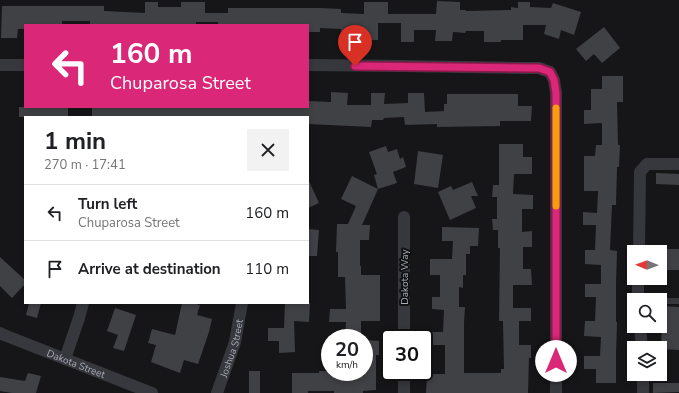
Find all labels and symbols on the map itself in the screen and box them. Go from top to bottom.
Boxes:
pin [338,25,372,66]
north arrow [627,245,667,285]
street label: Dakota Way [398,248,412,305]
street label: Joshua Street [217,318,247,381]
speed limit sign: 30 [381,329,433,381]
position arrow [535,340,577,382]
street label: Dakota Street [44,346,108,382]

